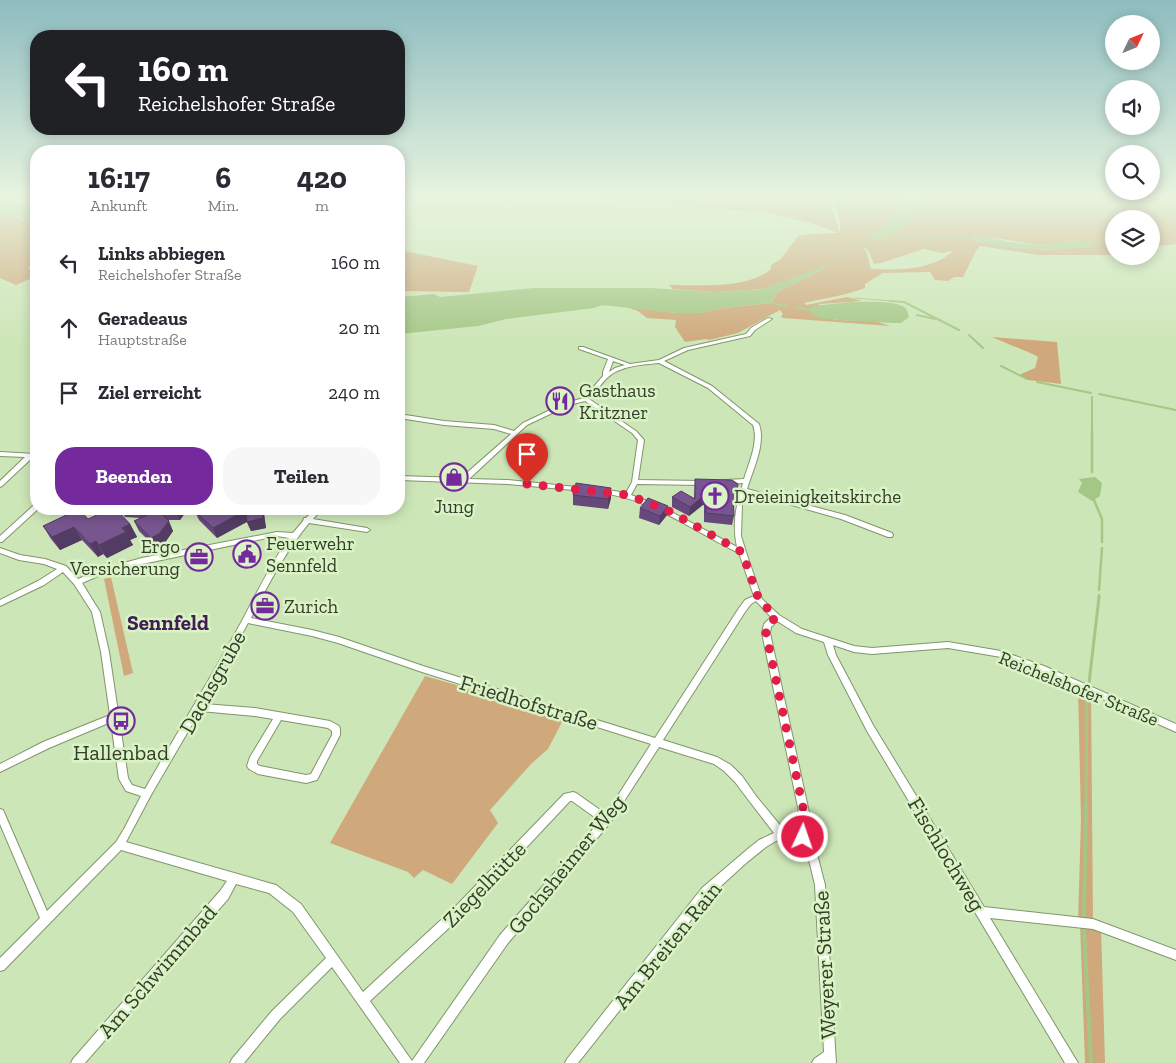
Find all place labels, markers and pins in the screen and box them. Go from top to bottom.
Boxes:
place label: Gasthaus Kritzner [579,379,655,424]
restaurant icon: Gasthaus Kritzner [545,386,575,416]
pin [506,433,548,484]
shop icon: Jung [439,462,469,492]
church icon: Dreieinigkeitskirche [700,481,730,511]
place label: Dreieinigkeitskirche [734,485,901,508]
place label: Jung [434,495,475,518]
place label: Feuerwehr Sennfeld [266,532,355,577]
place label: Ergo Versicherung [69,535,181,580]
public building icon: Feuerwehr Sennfeld [232,539,262,569]
office icon: Ergo Versicherung [184,542,214,572]
office icon: Zurich [250,591,280,621]
place label: Zurich [284,595,339,618]
bus stop icon: Hallenbad [106,706,136,736]
place label: Hallenbad [73,739,169,766]

